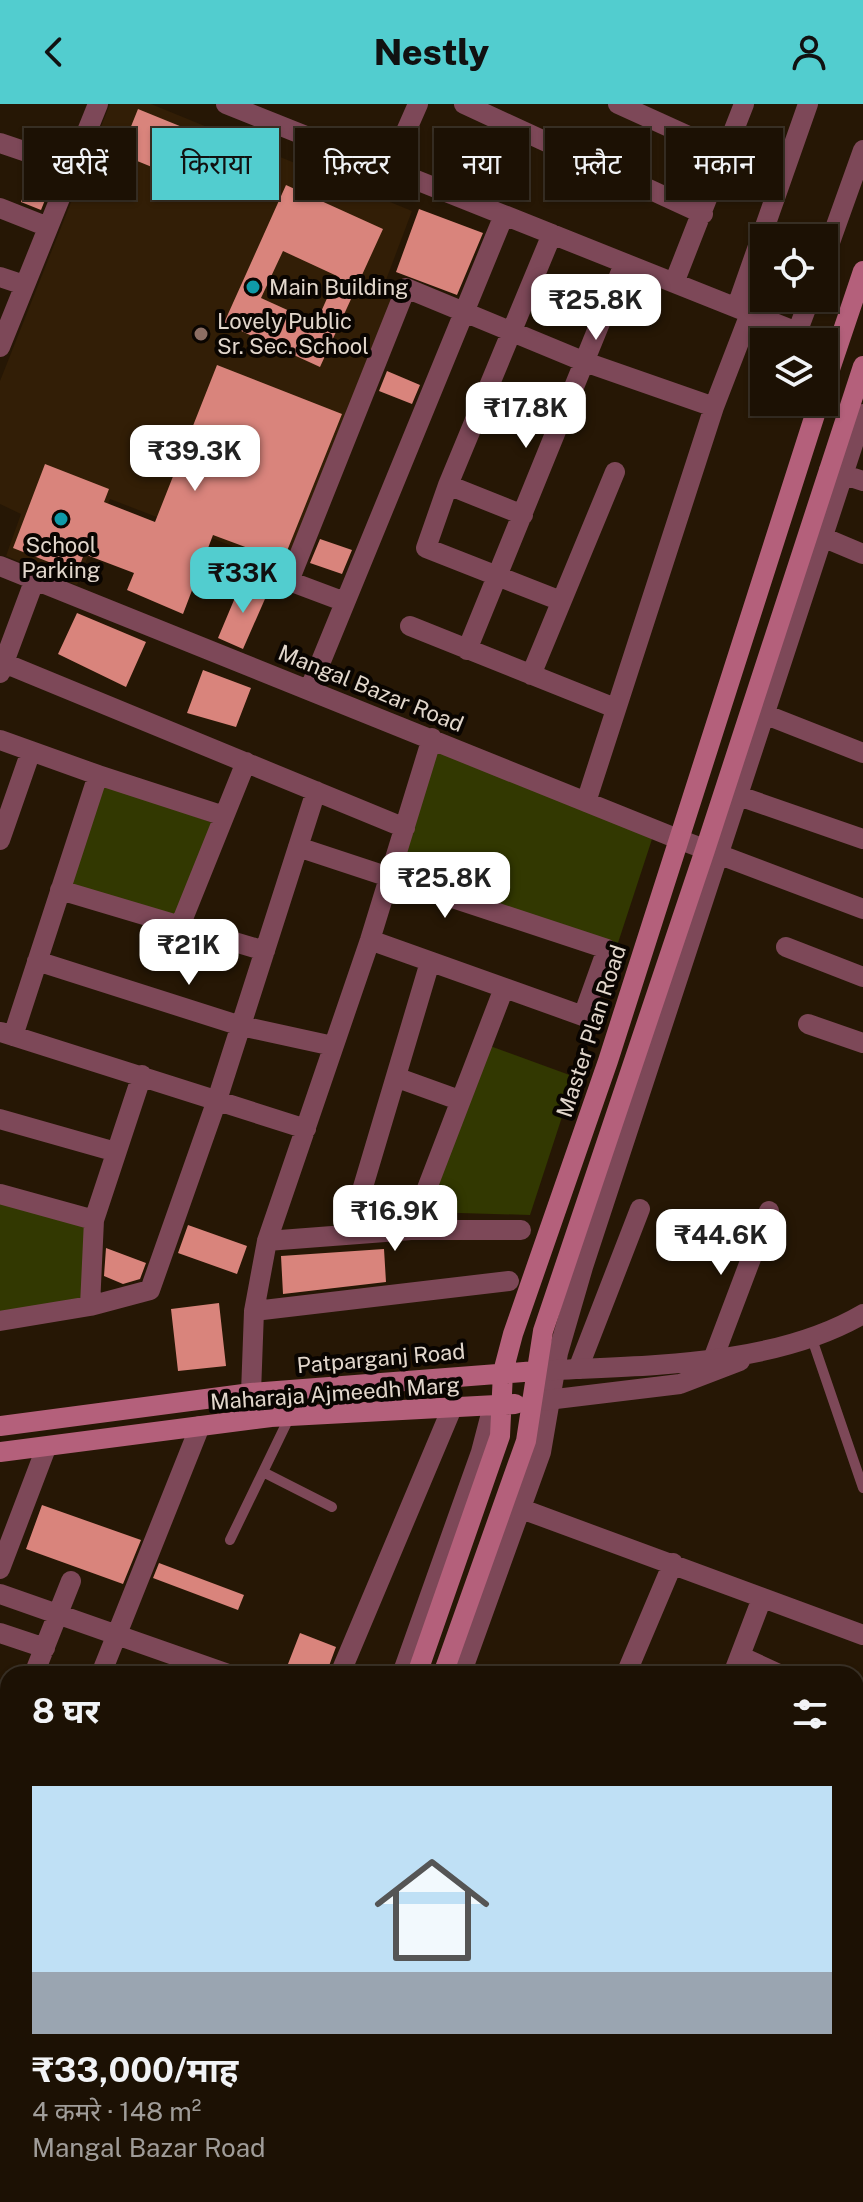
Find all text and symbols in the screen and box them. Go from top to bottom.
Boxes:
icon: back [32,30,76,74]
icon: person [787,30,831,74]
text: Nestly [374,31,489,73]
chip: खरीदें [24,128,136,200]
chip: किराया [152,128,279,200]
chip: फ़िल्टर [295,128,418,200]
chip: नया [434,128,529,200]
chip: फ़्लैट [545,128,650,200]
chip: मकान [666,128,783,200]
map controls [750,224,838,416]
button: locate [750,224,838,312]
place label: Main Building [269,274,409,300]
pin: ₹25.8K [531,274,661,342]
marker: Main Building [244,278,262,296]
text: ₹25.8K [549,284,643,315]
place label: Lovely Public Sr. Sec. School [217,308,369,359]
marker: Lovely Public Sr. Sec. School [192,325,210,343]
button: layers [750,328,838,416]
pin: ₹17.8K [461,382,591,450]
text: ₹17.8K [484,392,568,423]
pin: ₹39.3K [130,425,260,493]
text: ₹39.3K [148,435,242,466]
marker: School Parking [52,510,70,528]
place label: School Parking [22,532,100,583]
pin: ₹33K [196,547,290,615]
text: ₹33K [208,557,278,588]
street label: Mangal Bazar Road [275,639,467,737]
pin: ₹25.8K [380,852,510,920]
text: ₹25.8K [398,862,492,893]
pin: ₹21K [142,919,236,987]
text: ₹21K [158,929,221,960]
street label: Master Plan Road [551,941,631,1121]
pin: ₹16.9K [330,1185,460,1253]
text: ₹16.9K [351,1195,439,1226]
pin: ₹44.6K [656,1209,786,1277]
text: ₹44.6K [674,1219,768,1250]
street label: Patparganj Road [296,1338,466,1378]
street label: Maharaja Ajmeedh Marg [209,1371,461,1415]
text: 8 घर [32,1691,100,1731]
icon: filters [788,1692,832,1736]
icon: home [360,1838,504,1982]
text: ₹33,000/माह [32,2050,238,2090]
text: 4 कमरे · 148 m² [32,2096,201,2127]
text: Mangal Bazar Road [32,2132,266,2163]

